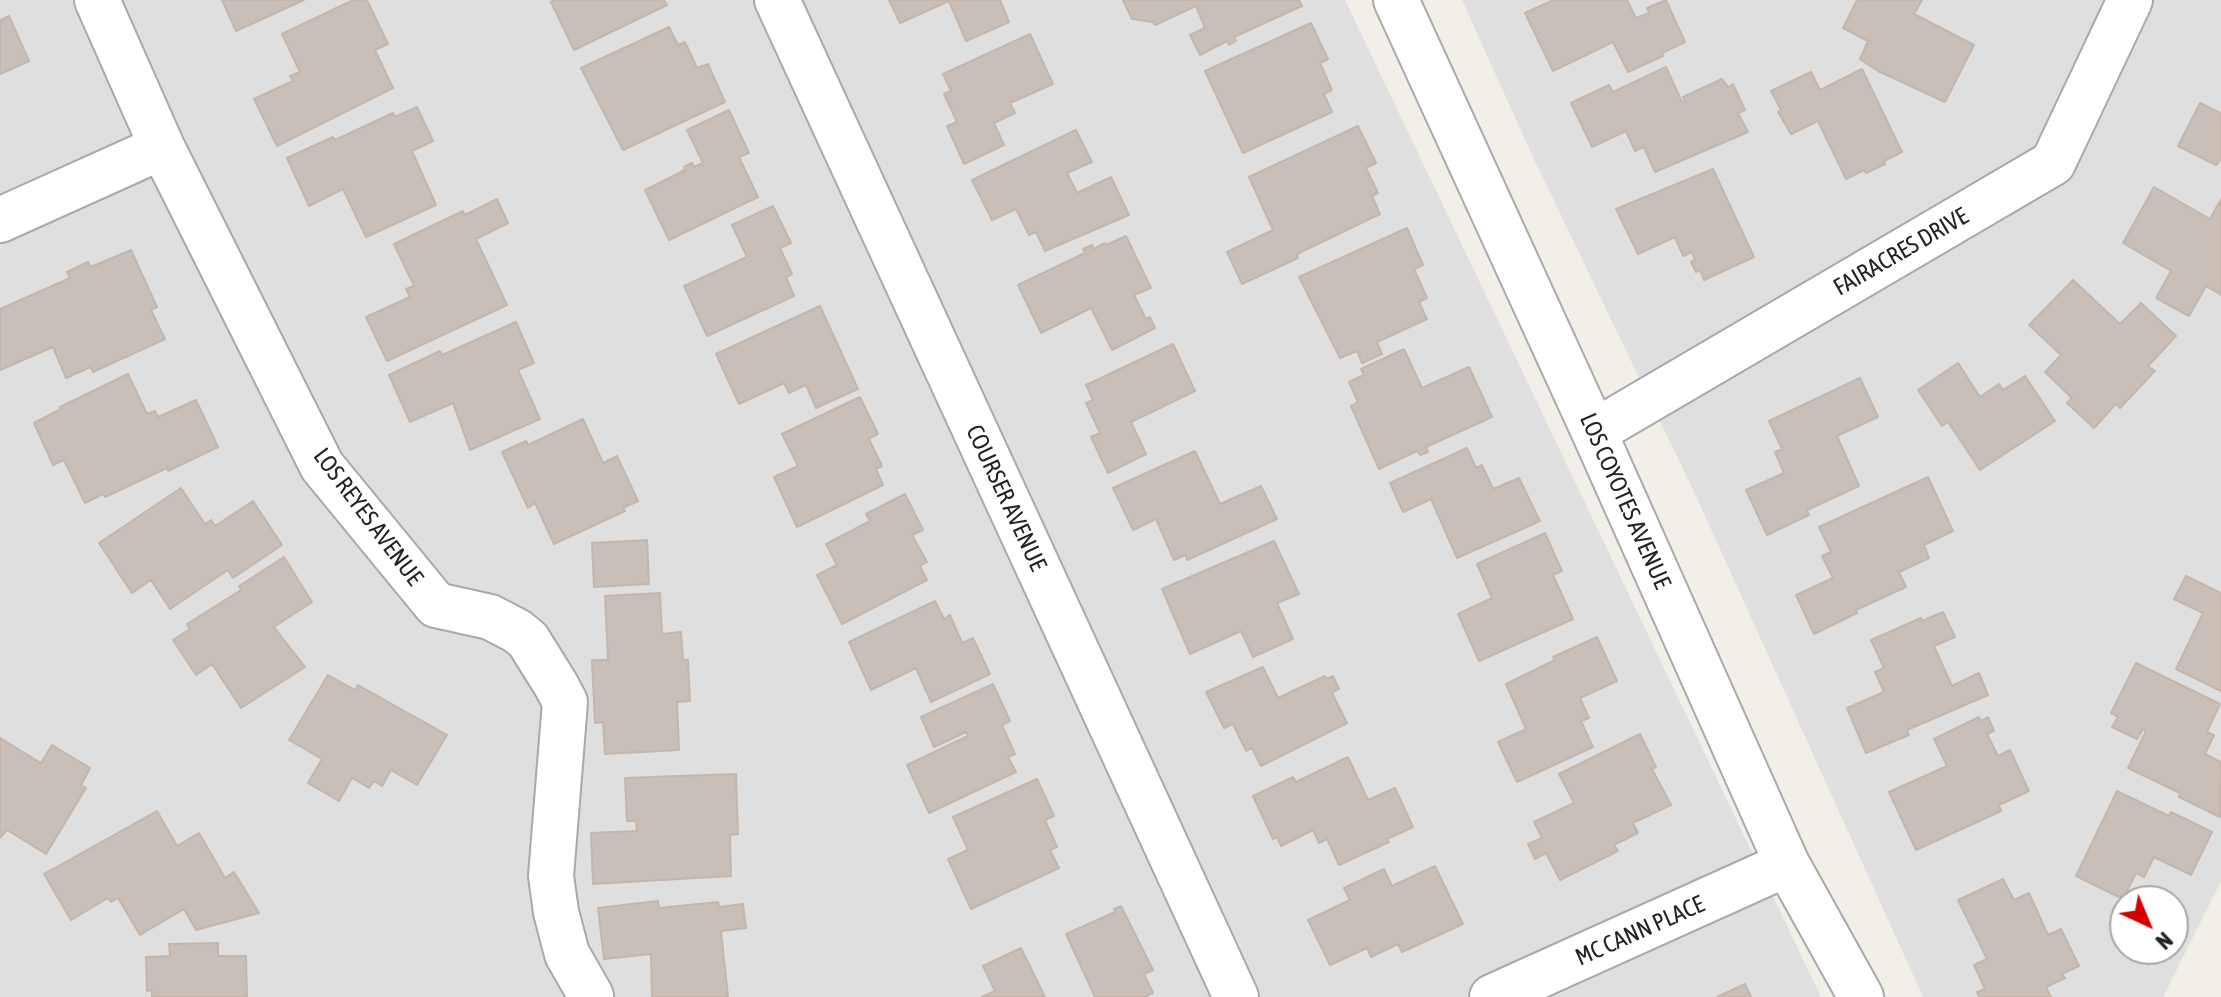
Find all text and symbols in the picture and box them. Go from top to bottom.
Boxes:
street label: FAIRACRES DRIVE [1829,202,1973,302]
street label: LOS COYOTES AVENUE [1573,409,1677,593]
street label: COURSER AVENUE [960,420,1052,576]
street label: LOS REYES AVENUE [307,443,429,591]
north arrow [2109,885,2189,965]
street label: MC CANN PLACE [1571,890,1709,972]
text: N [2151,927,2178,955]

